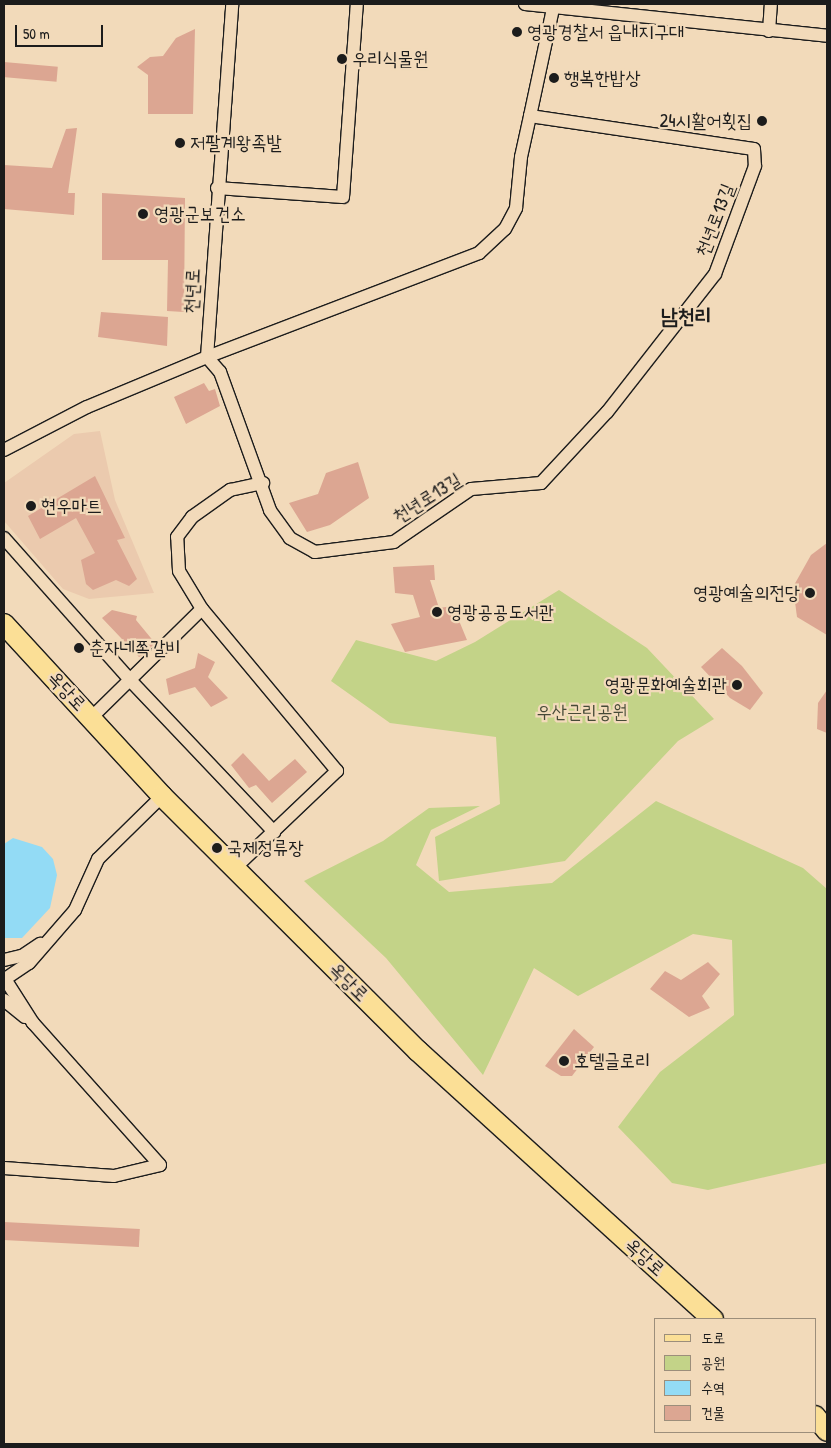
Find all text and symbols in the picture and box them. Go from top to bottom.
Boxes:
scale bar [18,15,105,47]
place label: 영광경찰서 읍내지구대 [527,21,684,43]
text: 50 m [23,23,50,44]
marker: 영광경찰서 읍내지구대 [511,26,523,38]
place label: 우리식물원 [352,48,428,70]
marker: 우리식물원 [336,53,348,65]
place label: 행복한밥상 [564,67,640,89]
marker: 행복한밥상 [548,72,560,84]
place label: 24시활어횟집 [660,110,752,132]
marker: 24시활어횟집 [756,115,768,127]
place label: 저팔계왕족발 [190,132,282,154]
marker: 저팔계왕족발 [174,137,186,149]
street label: 천년로13길 [691,180,739,260]
place label: 영광군보건소 [154,203,246,225]
marker: 영광군보건소 [136,207,150,221]
street label: 천년로 [179,268,205,314]
district label: 남천리 [661,303,711,329]
street label: 천년로13길 [388,468,466,528]
place label: 현우마트 [41,495,102,517]
marker: 현우마트 [25,500,37,512]
place label: 영광예술의전당 [693,582,800,604]
marker: 영광예술의전당 [804,587,816,599]
place label: 영광공공도서관 [447,601,554,623]
marker: 영광공공도서관 [431,606,443,618]
place label: 춘자네쪽갈비 [89,637,181,659]
marker: 춘자네쪽갈비 [73,642,85,654]
street label: 옥당로 [43,666,91,716]
place label: 영광문화예술회관 [605,674,727,696]
marker: 영광문화예술회관 [731,679,743,691]
park label: 우산근린공원 [536,701,628,723]
place label: 국제정류장 [227,837,303,859]
marker: 국제정류장 [211,842,223,854]
street label: 옥당로 [325,958,373,1006]
place label: 호텔글로리 [574,1050,650,1072]
marker: 호텔글로리 [558,1055,570,1067]
street label: 옥당로 [620,1233,670,1281]
legend [654,1318,816,1433]
text: 도로 [701,1327,725,1348]
text: 공원 [701,1352,725,1373]
text: 수역 [701,1377,725,1398]
text: 건물 [701,1402,725,1423]

